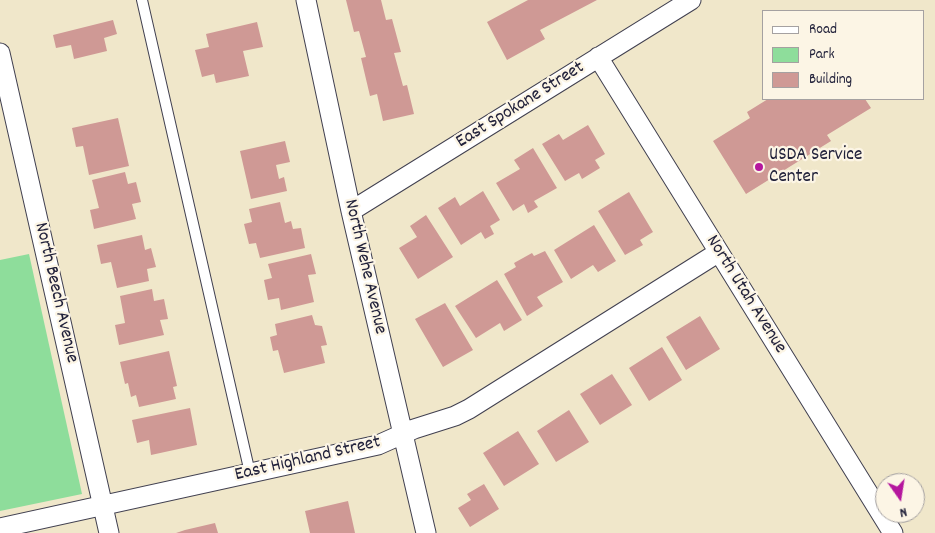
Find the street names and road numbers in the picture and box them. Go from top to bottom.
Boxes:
street label: East Spokane Street [453,57,589,155]
street label: North Wehe Avenue [337,197,391,337]
street label: North Beech Avenue [28,221,82,365]
street label: North Utah Avenue [700,232,790,358]
street label: East Highland Street [233,432,383,488]

